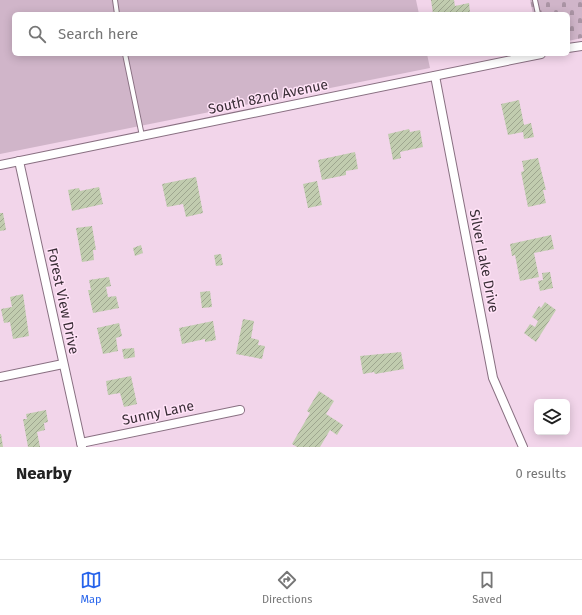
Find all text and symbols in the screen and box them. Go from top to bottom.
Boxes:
search box [12,12,570,56]
icon: search [26,23,48,45]
text: Search here [58,25,138,43]
street label: South 82nd Avenue [206,76,330,118]
street label: Silver Lake Drive [466,208,502,314]
street label: Forest View Drive [43,246,83,356]
street label: Sunny Lane [121,397,195,429]
map controls [534,399,570,435]
button: layers [534,399,570,435]
text: Nearby [16,463,71,484]
text: 0 results [515,466,566,481]
tab: Map [80,569,102,606]
tab: Directions [262,569,312,606]
tab: Saved [472,569,502,606]

